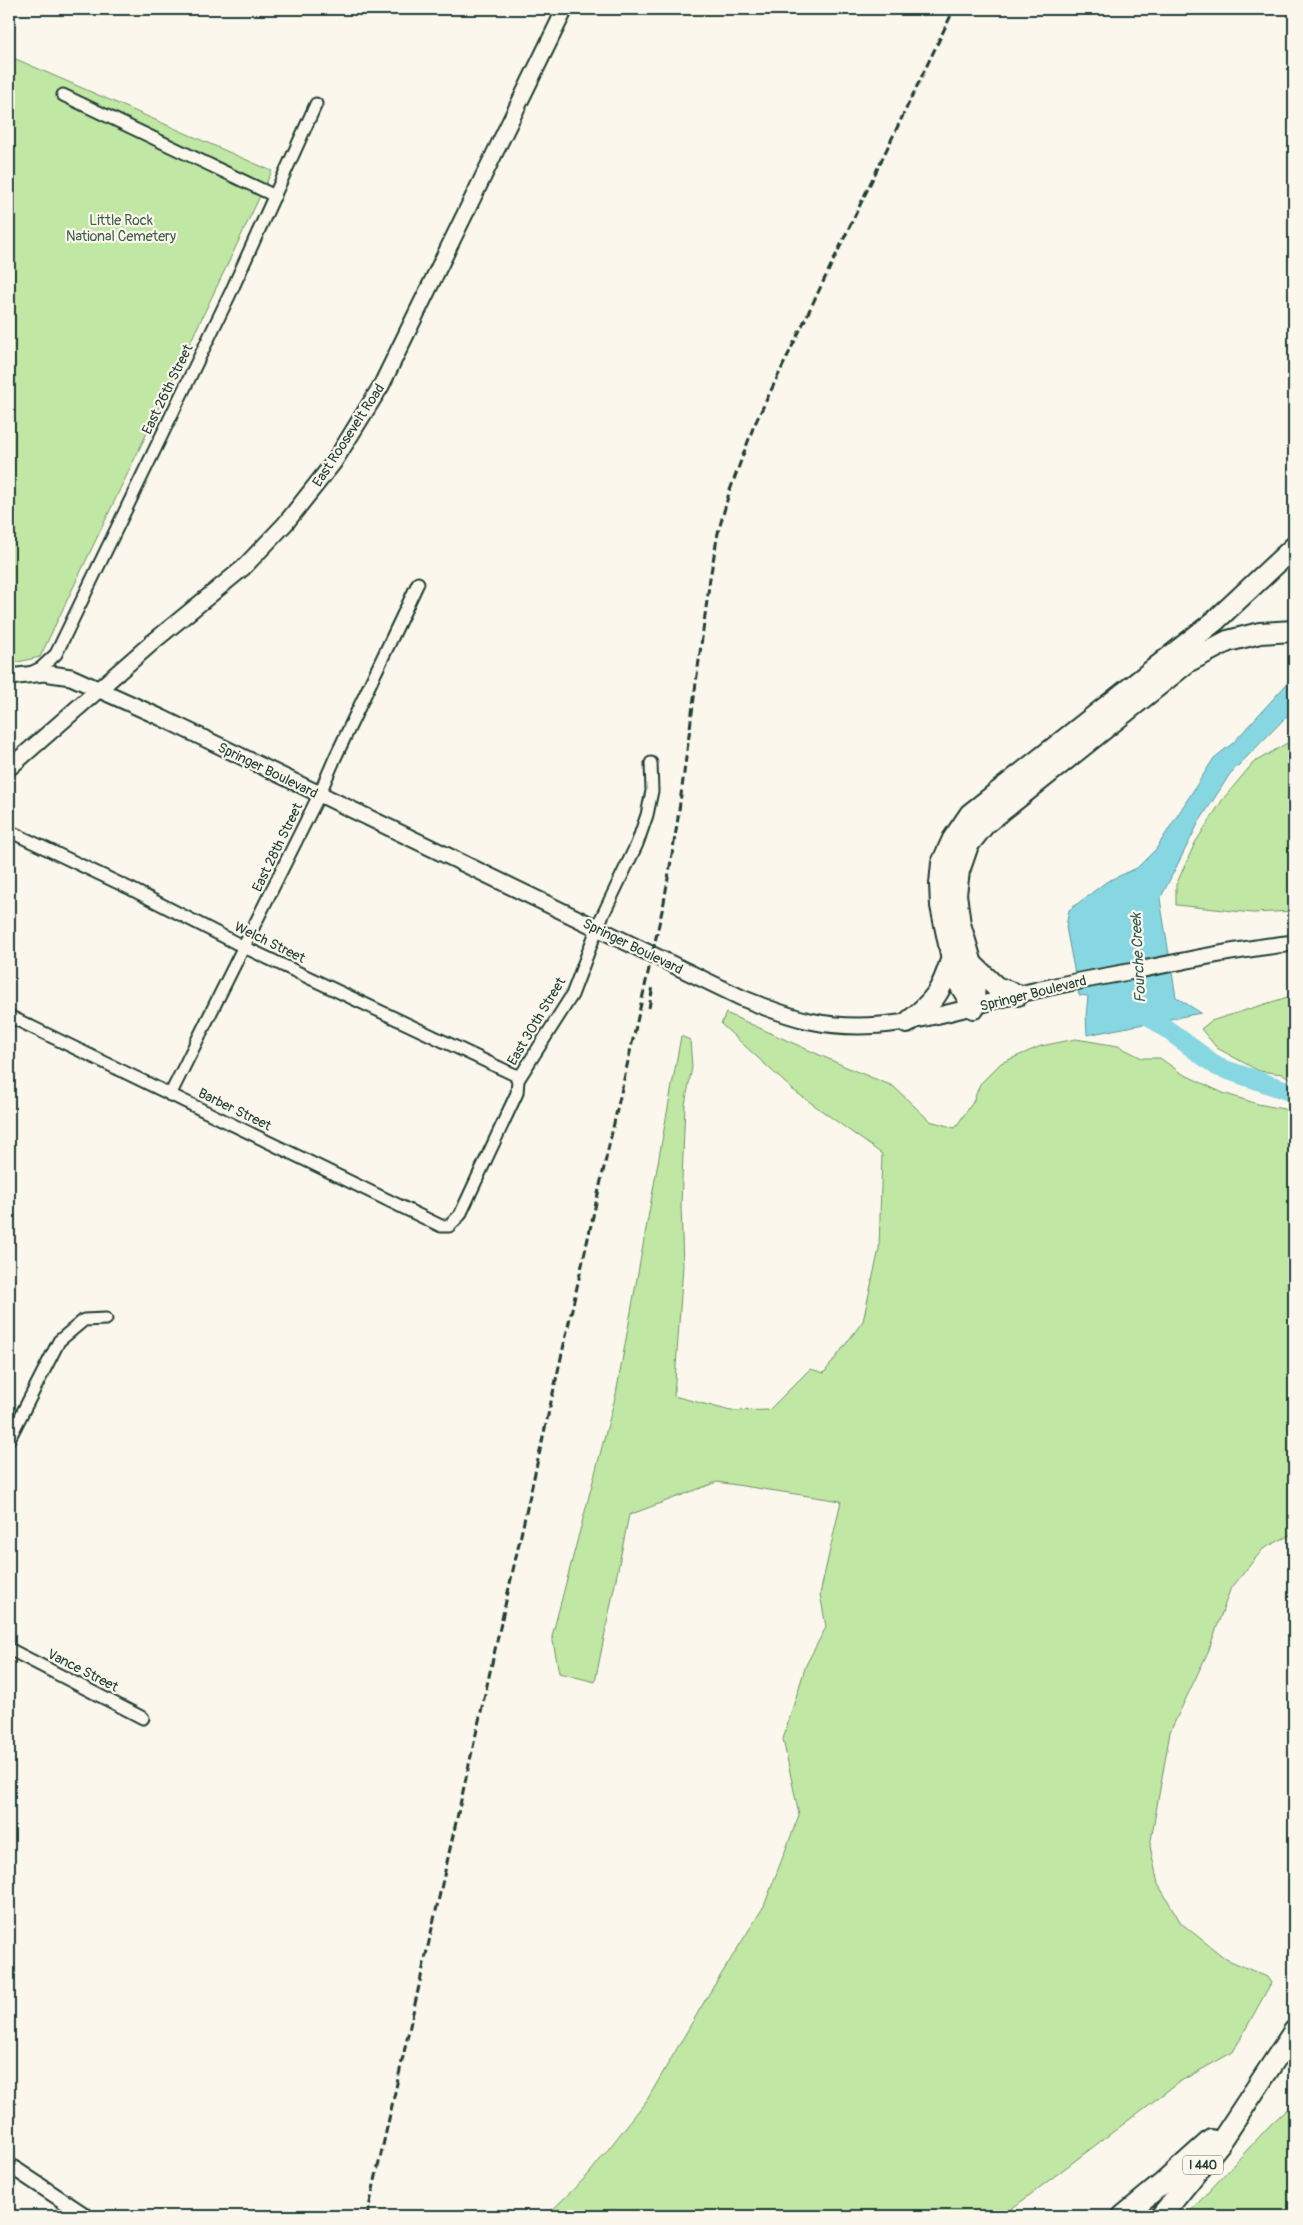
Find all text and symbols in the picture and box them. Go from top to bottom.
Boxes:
park label: Little Rock National Cemetery [66,212,176,245]
street label: East 26th Street [138,341,197,437]
street label: East Roosevelt Road [309,381,388,490]
street label: Springer Boulevard [215,739,321,802]
street label: East 28th Street [249,800,306,894]
water label: Fourche Creek [1127,911,1150,1003]
street label: Springer Boulevard [580,915,686,978]
street label: Welch Street [232,918,308,967]
street label: Springer Boulevard [978,972,1088,1015]
street label: East 30th Street [504,974,569,1068]
street label: Barber Street [195,1084,274,1135]
street label: Vance Street [44,1645,121,1696]
road number: I 440 [1183,2156,1223,2174]

